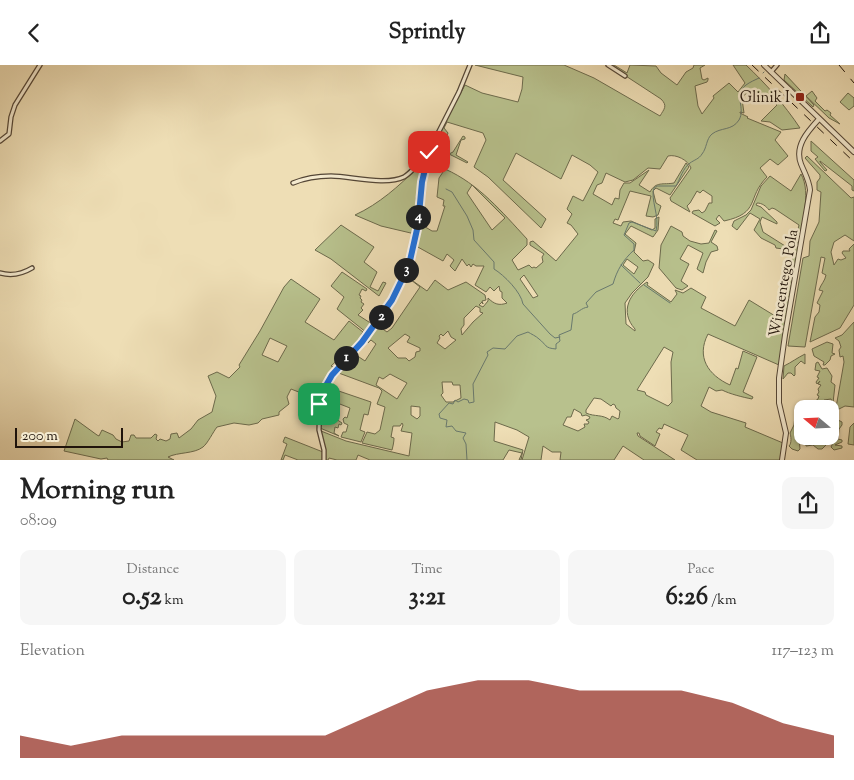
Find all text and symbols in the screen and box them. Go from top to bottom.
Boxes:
text: Sprintly [388,17,466,49]
icon: back [20,19,48,47]
icon: share [806,19,834,47]
place label: Glinik I [740,88,790,109]
marker: Glinik I [794,91,806,103]
pin [408,131,450,173]
icon: check [415,138,443,166]
pin: 4 [406,205,430,229]
text: 4 [415,207,422,227]
street label: Wincentego Pola [765,228,804,339]
pin: 3 [394,257,418,283]
text: 3 [404,260,409,280]
pin: 2 [368,305,394,329]
text: 2 [378,307,385,327]
pin: 1 [334,345,358,371]
text: 1 [344,348,349,368]
pin [298,383,340,425]
icon: arrive [305,390,333,418]
north arrow [794,400,839,445]
map controls [794,400,839,445]
scale bar [15,425,122,448]
text: 200 m [22,427,58,447]
text: Morning run [20,471,175,511]
button: share [782,477,834,529]
text: 08:09 [20,510,57,533]
text: Distance [127,560,179,580]
text: Time [411,560,443,580]
text: Pace [688,560,714,580]
text: 0.52 [122,580,161,616]
text: 3:21 [409,580,445,616]
text: 6:26 [665,580,708,616]
text: km [161,591,184,611]
text: /km [708,591,737,611]
text: Elevation [20,640,85,663]
text: 117–123 m [772,640,834,663]

